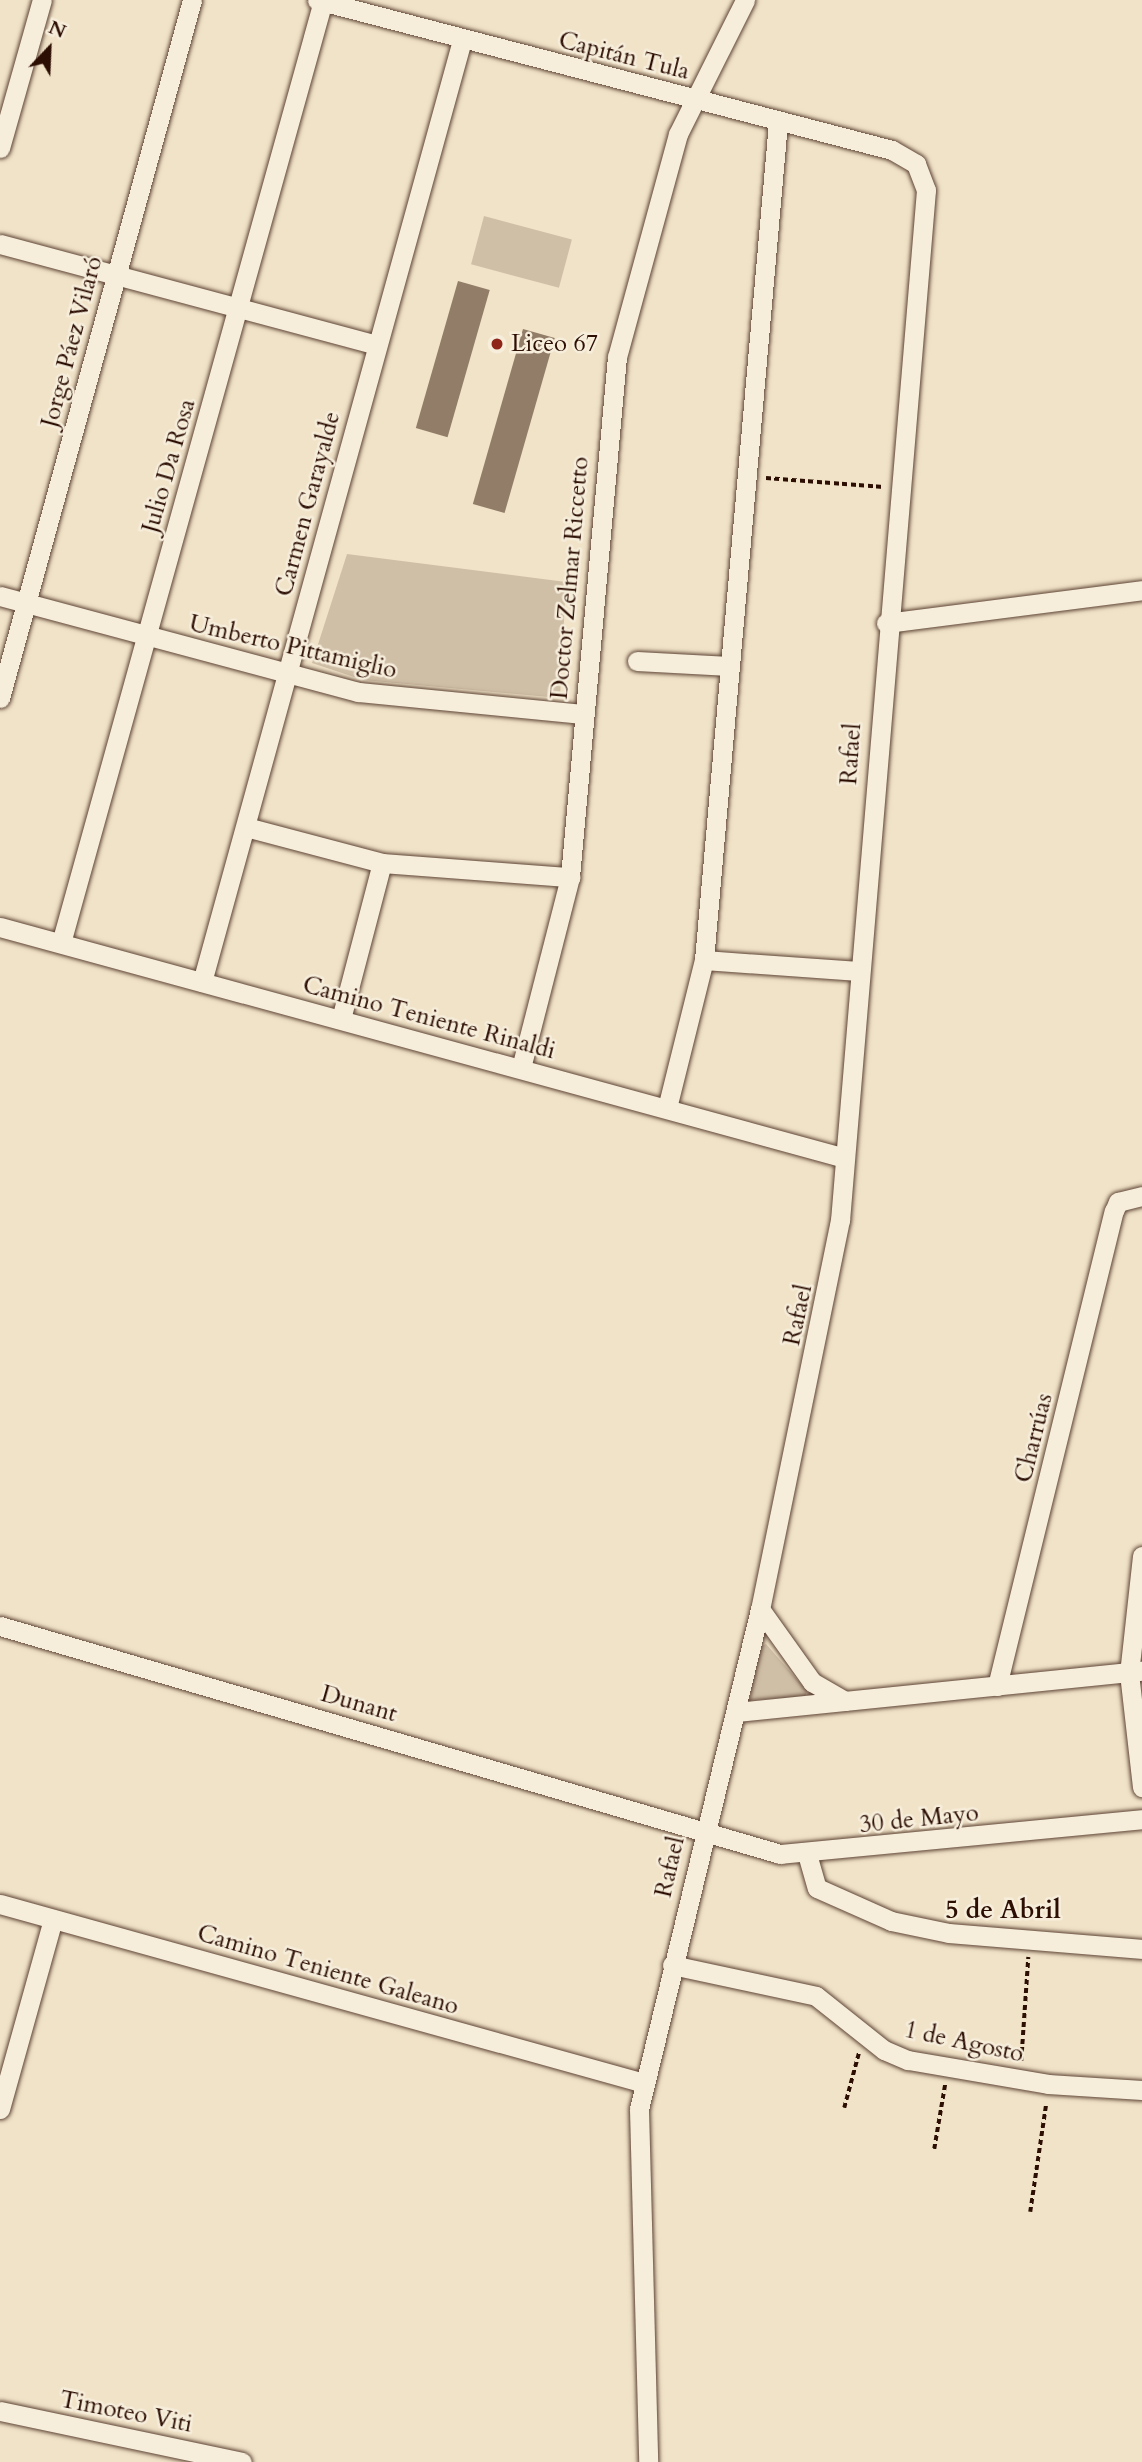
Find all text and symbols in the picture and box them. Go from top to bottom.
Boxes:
north arrow [14,14,84,84]
text: N [45,14,70,45]
street label: Capitán Tula [556,26,692,86]
street label: Jorge Páez Vilaró [35,253,109,431]
place label: Liceo 67 [511,330,598,358]
marker: Liceo 67 [489,336,505,352]
street label: Julio Da Rosa [136,396,202,536]
street label: Carmen Garayalde [269,408,347,600]
street label: Doctor Zelmar Riccetto [545,455,595,701]
street label: Umberto Pittamiglio [186,609,400,685]
street label: Rafael [834,722,868,786]
street label: Camino Teniente Rinaldi [300,970,558,1066]
street label: Rafael [778,1282,818,1348]
street label: Charrúas [1009,1390,1059,1486]
street label: Dunant [318,1679,400,1729]
street label: 30 de Mayo [858,1798,980,1840]
street label: Rafael [649,1834,691,1900]
district label: 5 de Abril [945,1894,1061,1926]
street label: Camino Teniente Galeano [194,1919,462,2021]
street label: 1 de Agosto [902,2015,1026,2069]
street label: Timoteo Viti [57,2385,195,2439]

